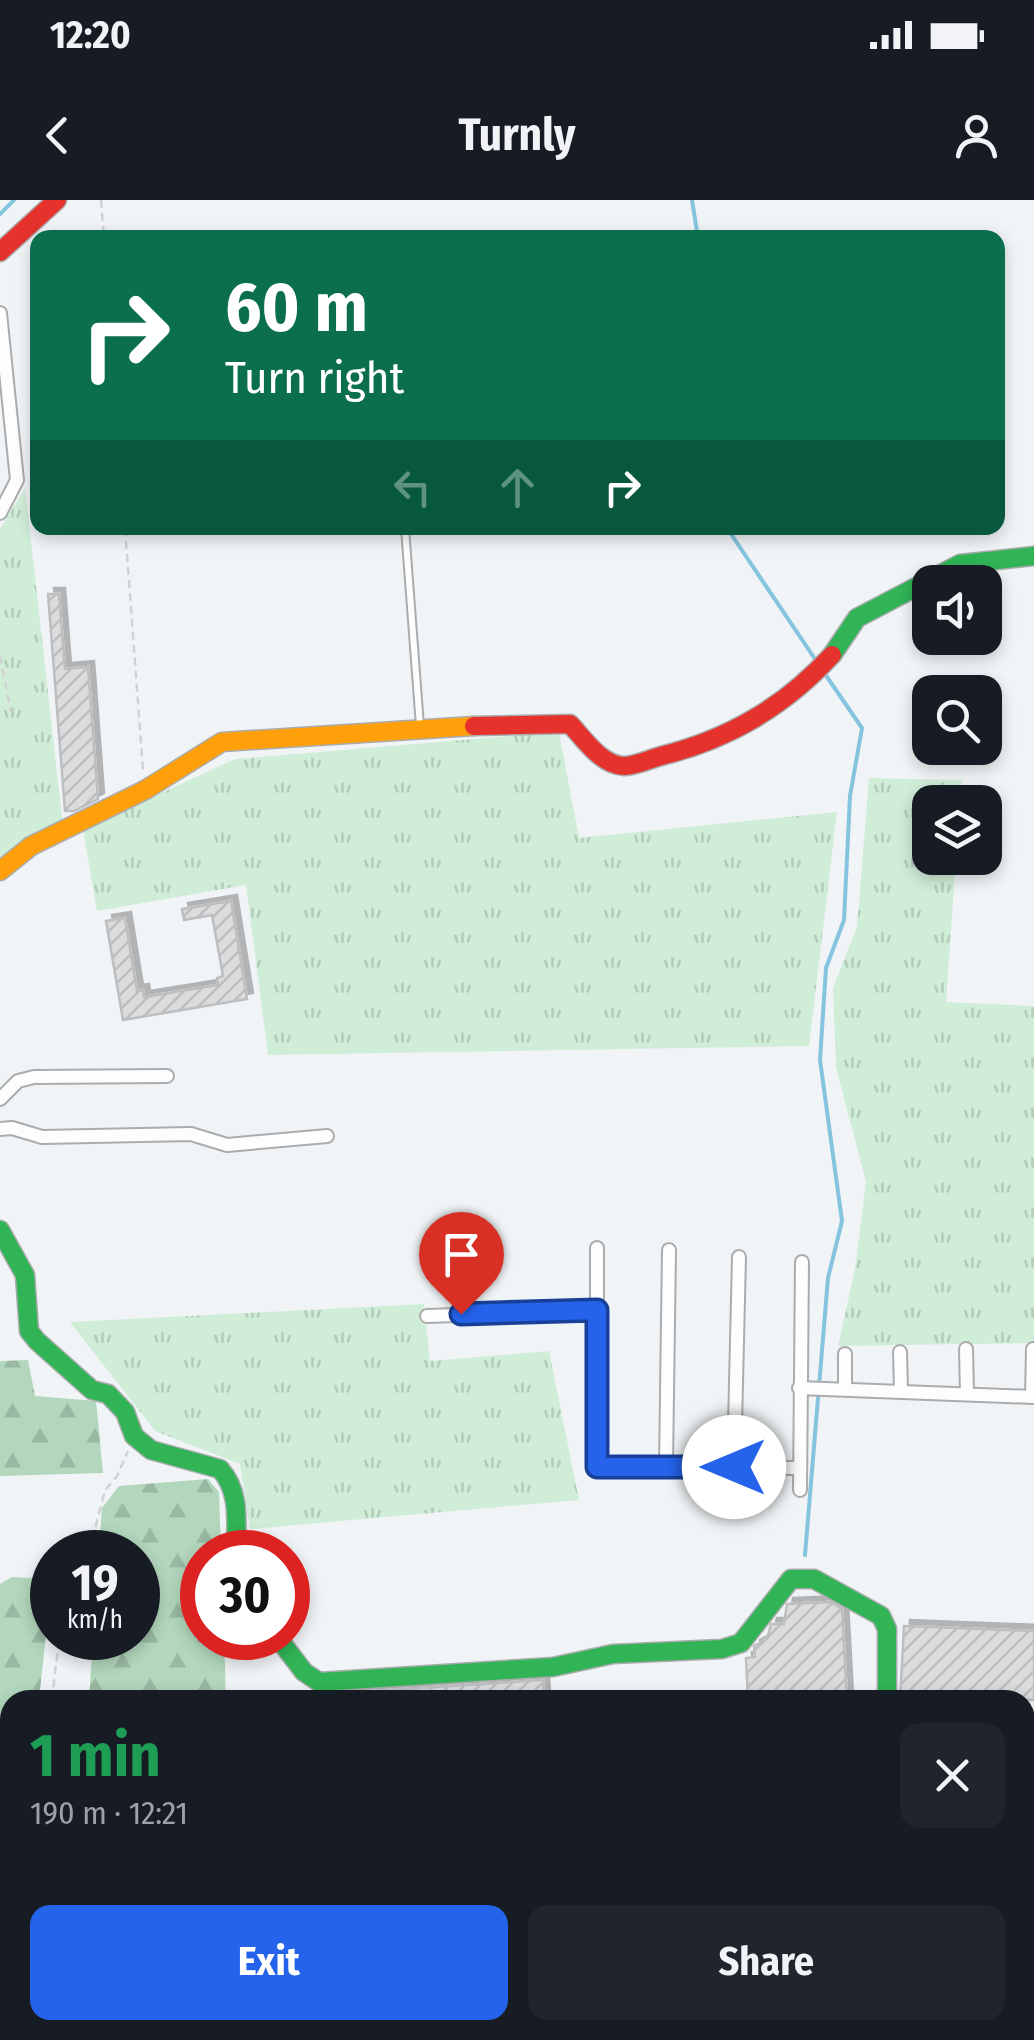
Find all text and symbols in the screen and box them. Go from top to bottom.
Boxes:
text: 12:20 [50,12,131,58]
icon: back [30,108,85,163]
text: Turnly [459,108,575,162]
icon: person [949,108,1004,163]
text: 60 m [225,266,368,350]
icon: right [60,270,190,400]
text: Turn right [225,351,404,405]
icon: left [385,460,440,515]
icon: ahead [490,460,545,515]
icon: right [595,460,650,515]
map controls [912,565,1002,875]
button: sound [912,565,1002,655]
button: search [912,675,1002,765]
button: layers [912,785,1002,875]
pin [419,1212,504,1315]
icon: arrive [434,1227,489,1282]
position arrow [682,1415,786,1519]
speed limit sign: 30 [180,1530,310,1660]
text: 19 [71,1553,118,1613]
text: km/h [67,1605,123,1635]
text: 1 min [30,1720,161,1792]
button: close [900,1723,1005,1828]
text: 190 m · 12:21 [30,1794,188,1832]
button: Exit [30,1905,508,2020]
button: Share [528,1905,1005,2020]

